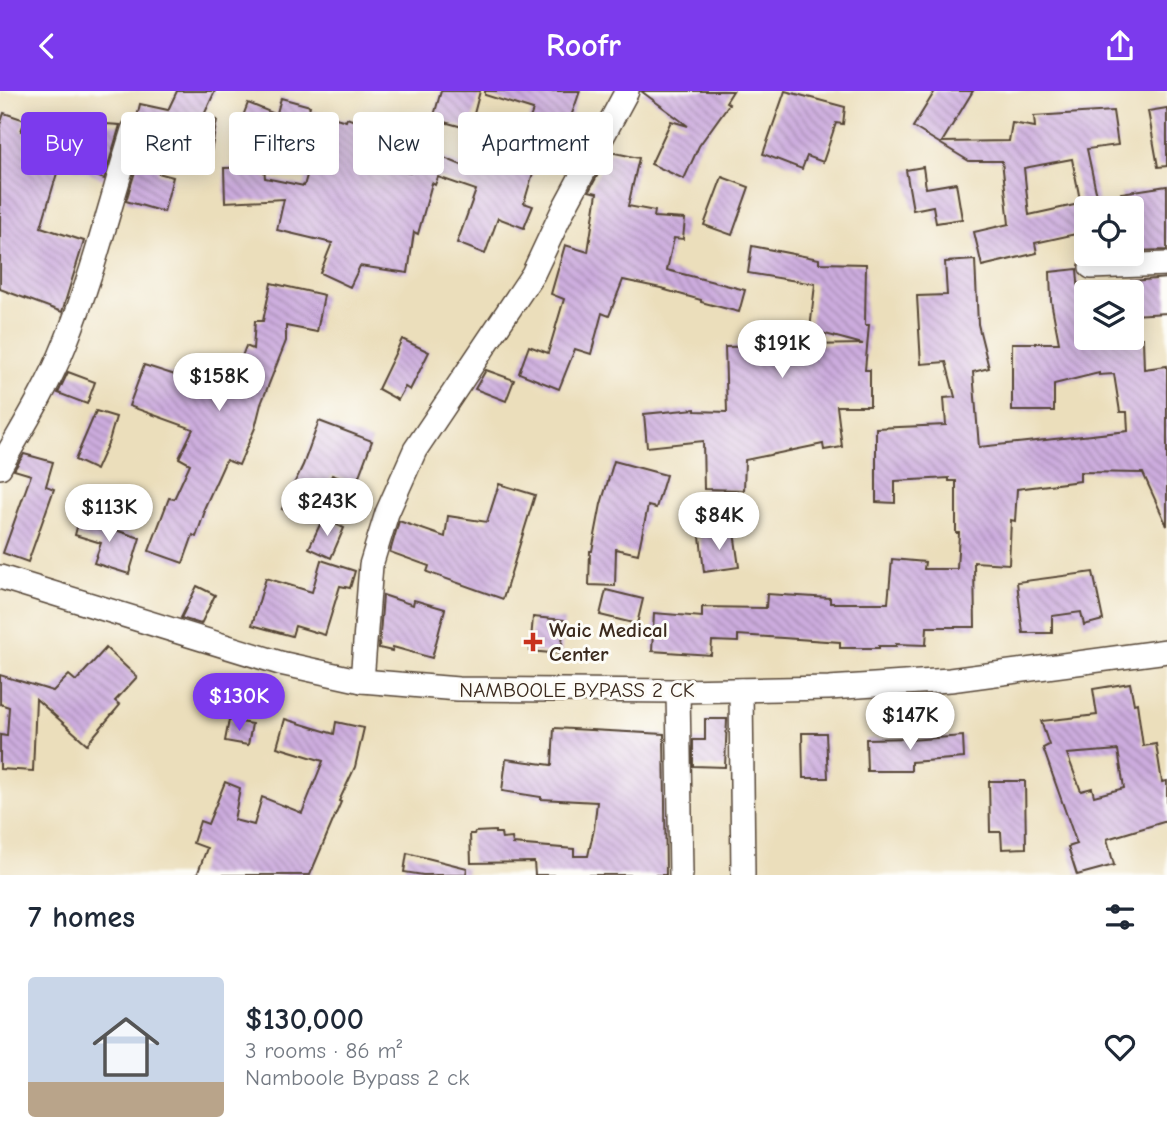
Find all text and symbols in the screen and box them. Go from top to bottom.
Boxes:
icon: back [28,27,66,65]
text: Roofr [546,27,621,64]
icon: share [1101,27,1139,65]
chip: Buy [21,112,107,175]
chip: Rent [121,112,215,175]
chip: Filters [229,112,339,175]
chip: New [353,112,444,175]
chip: Apartment [458,112,613,175]
map controls [1074,196,1144,350]
button: locate [1074,196,1144,266]
button: layers [1074,280,1144,350]
pin: $191K [733,321,831,380]
text: $191K [754,329,810,356]
pin: $158K [170,353,268,413]
text: $158K [189,362,249,389]
pin: $243K [278,479,376,538]
pin: $113K [60,484,158,544]
text: $243K [297,487,357,514]
text: $113K [81,493,137,520]
pin: $84K [678,493,760,552]
text: $84K [694,501,744,528]
place label: Waic Medical Center [549,618,668,666]
marker: Waic Medical Center [523,632,543,652]
pin: $130K [190,673,288,733]
street label: NAMBOOLE BYPASS 2 CK [459,678,695,702]
text: $130K [209,682,269,709]
pin: $147K [861,693,959,752]
text: $147K [882,701,938,728]
icon: filters [1101,898,1139,936]
text: 7 homes [28,900,135,935]
text: $130,000 [245,1002,364,1037]
icon: home [84,1005,168,1089]
icon: heart [1101,1028,1139,1066]
text: 3 rooms · 86 m² [245,1037,402,1064]
text: Namboole Bypass 2 ck [245,1064,469,1091]

